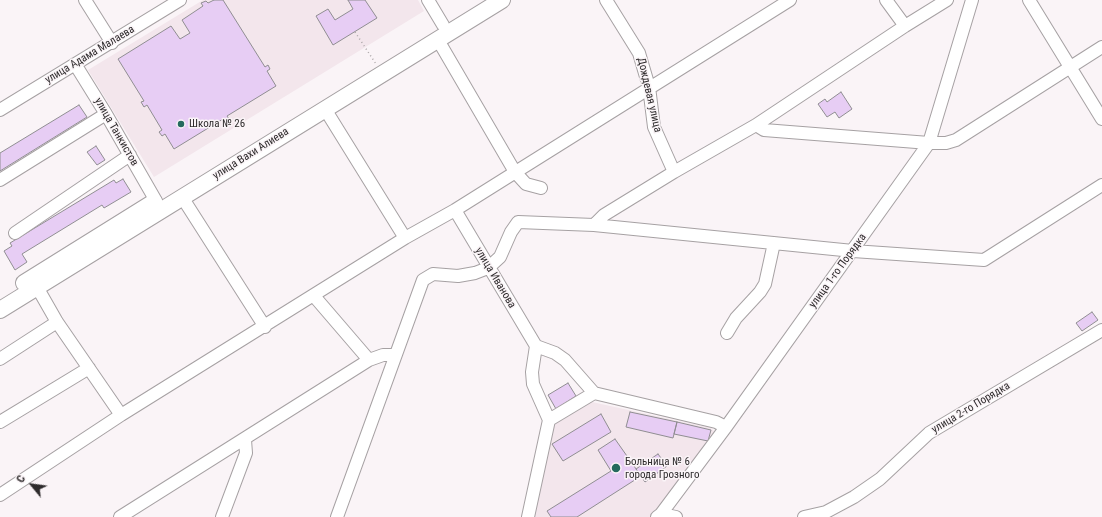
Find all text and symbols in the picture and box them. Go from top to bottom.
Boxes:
street label: улица Адама Малаева [43,23,137,87]
street label: Дождевая улица [634,56,664,134]
street label: улица Танкистов [91,96,141,168]
place label: Школа № 26 [189,117,245,131]
marker: Школа № 26 [176,119,186,129]
street label: улица Вахи Алиева [211,125,291,183]
street label: улица 1-го Порядка [807,231,869,311]
street label: улица Иванова [472,245,518,311]
street label: улица 2-го Порядка [930,379,1012,437]
place label: Больница № 6 города Грозного [625,455,700,481]
marker: Больница № 6 города Грозного [610,462,622,474]
north arrow [12,465,52,505]
text: С [14,473,28,485]

